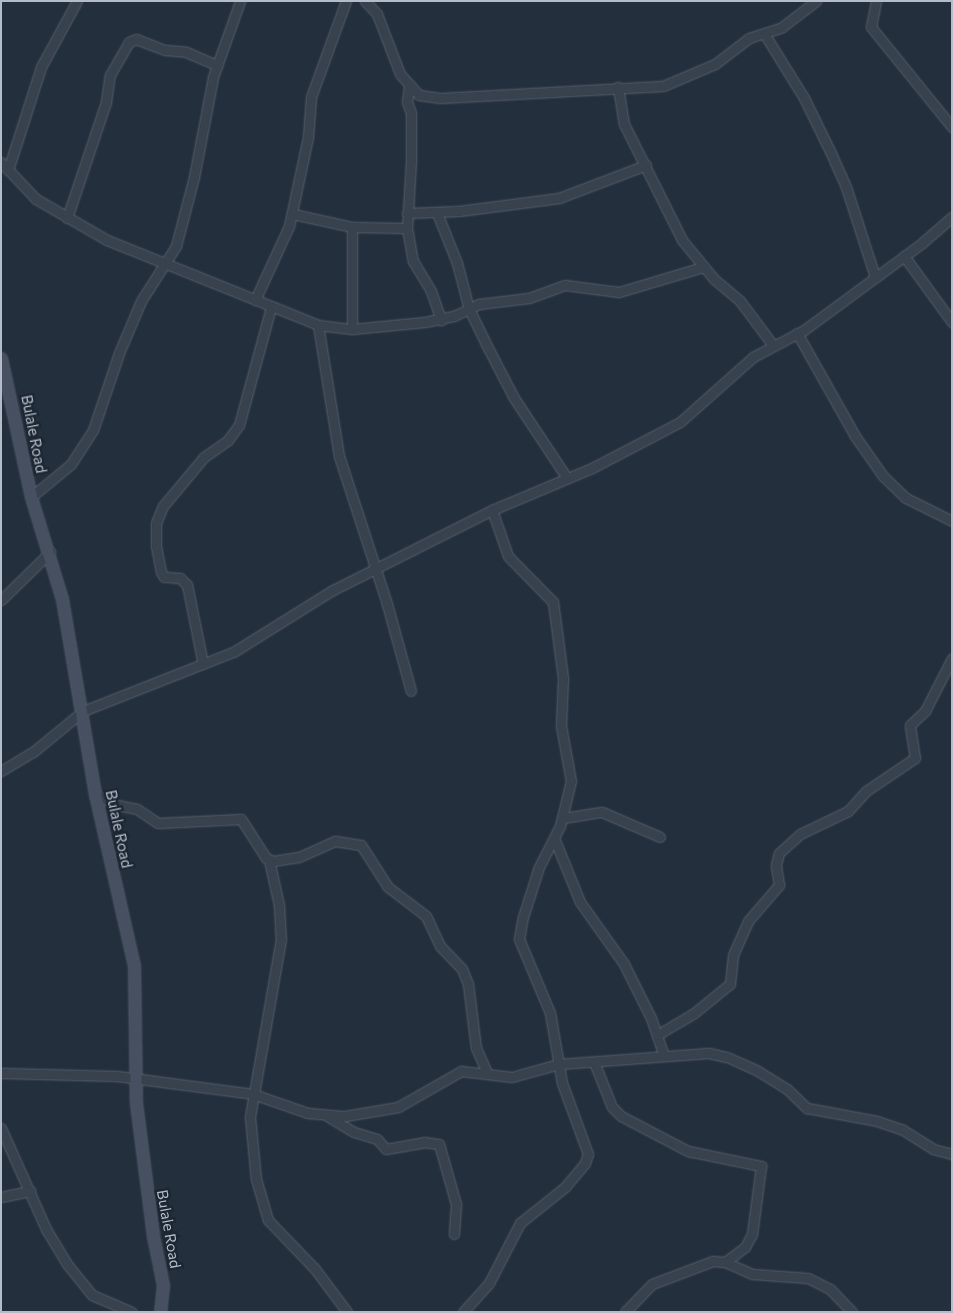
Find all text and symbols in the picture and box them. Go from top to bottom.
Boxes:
street label: Bulale Road [18,393,50,475]
street label: Bulale Road [102,788,136,870]
street label: Bulale Road [153,1188,185,1270]

